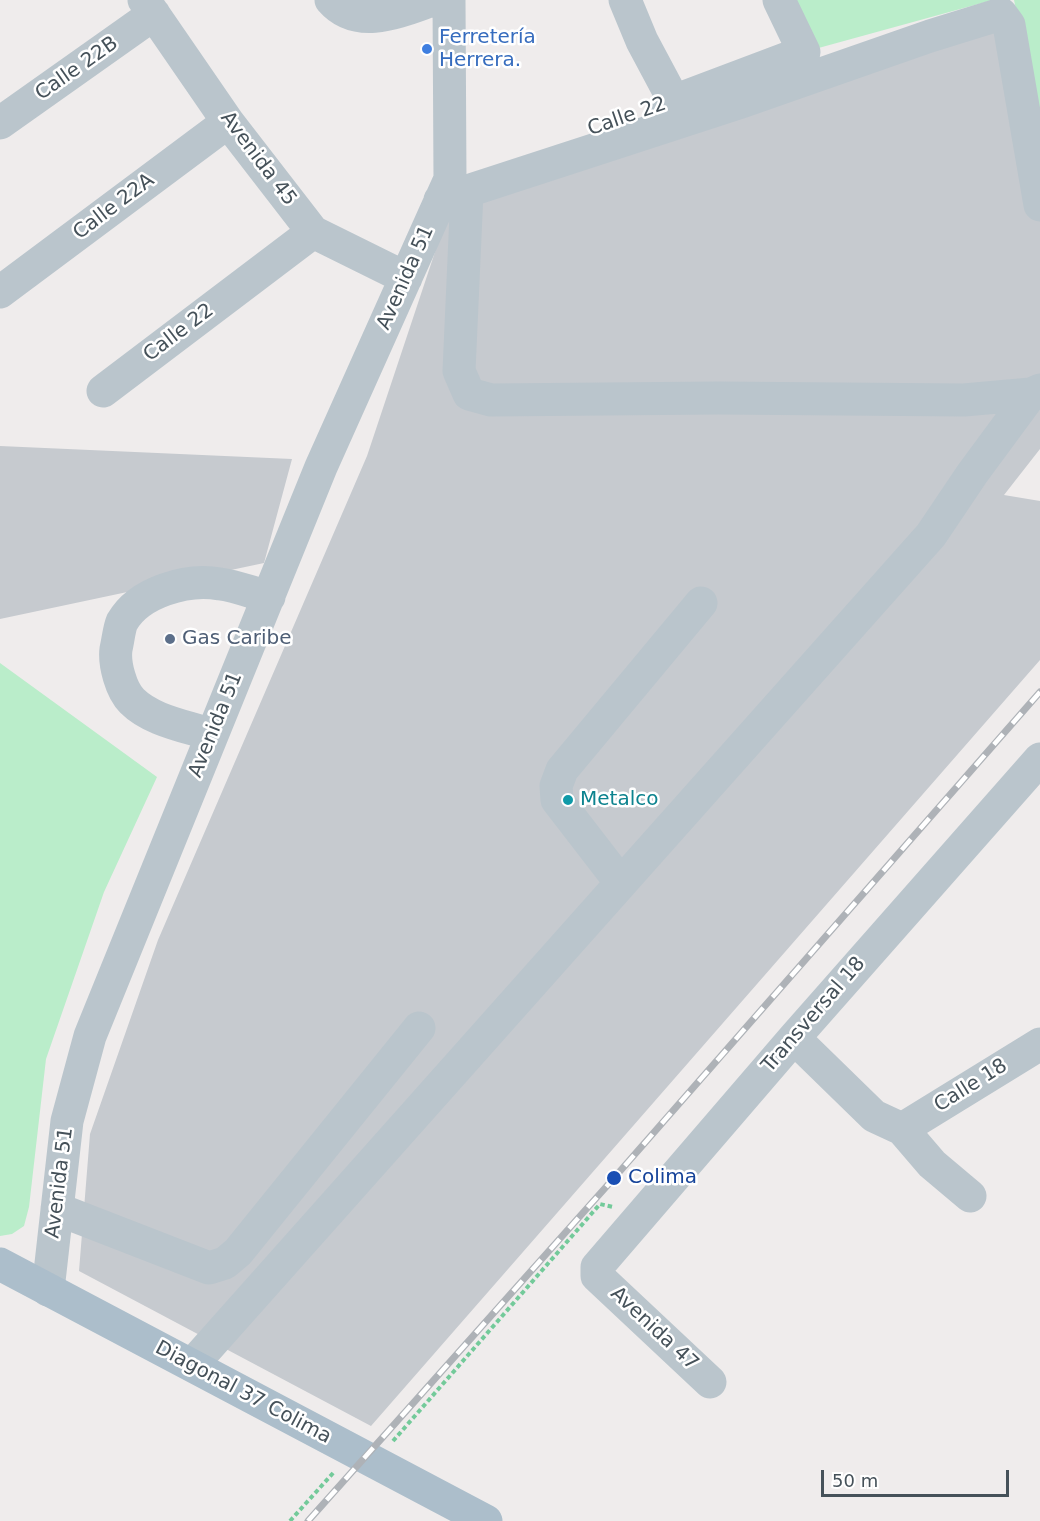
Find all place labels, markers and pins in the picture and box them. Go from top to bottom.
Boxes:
place label: Ferretería Herrera. [439,26,536,73]
marker: Ferretería Herrera. [420,42,434,56]
place label: Gas Caribe [182,627,292,651]
marker: Gas Caribe [163,632,177,646]
place label: Metalco [580,788,658,812]
marker: Metalco [561,793,575,807]
place label: Colima [628,1166,697,1190]
marker: Colima [605,1169,623,1187]

